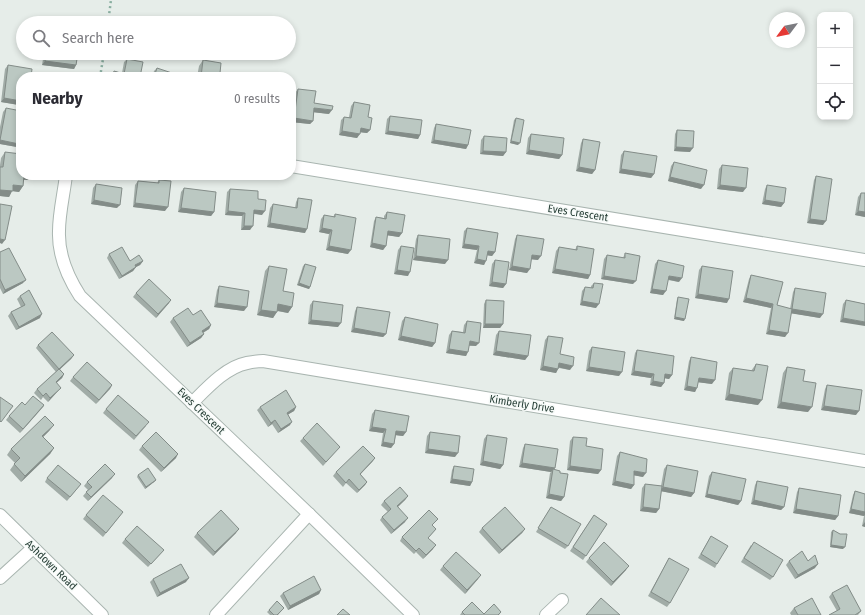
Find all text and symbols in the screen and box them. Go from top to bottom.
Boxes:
north arrow [769,12,805,48]
map controls [817,12,853,120]
button: + [817,12,853,48]
search box [16,16,296,60]
icon: search [30,27,52,49]
text: Search here [62,29,134,47]
button: − [817,48,853,84]
button: locate [817,84,853,120]
text: Nearby [32,88,83,109]
text: 0 results [234,91,280,106]
street label: Eves Crescent [547,202,609,224]
street label: Eves Crescent [175,385,228,437]
street label: Kimberly Drive [489,392,555,416]
street label: Ashdown Road [23,537,79,593]

